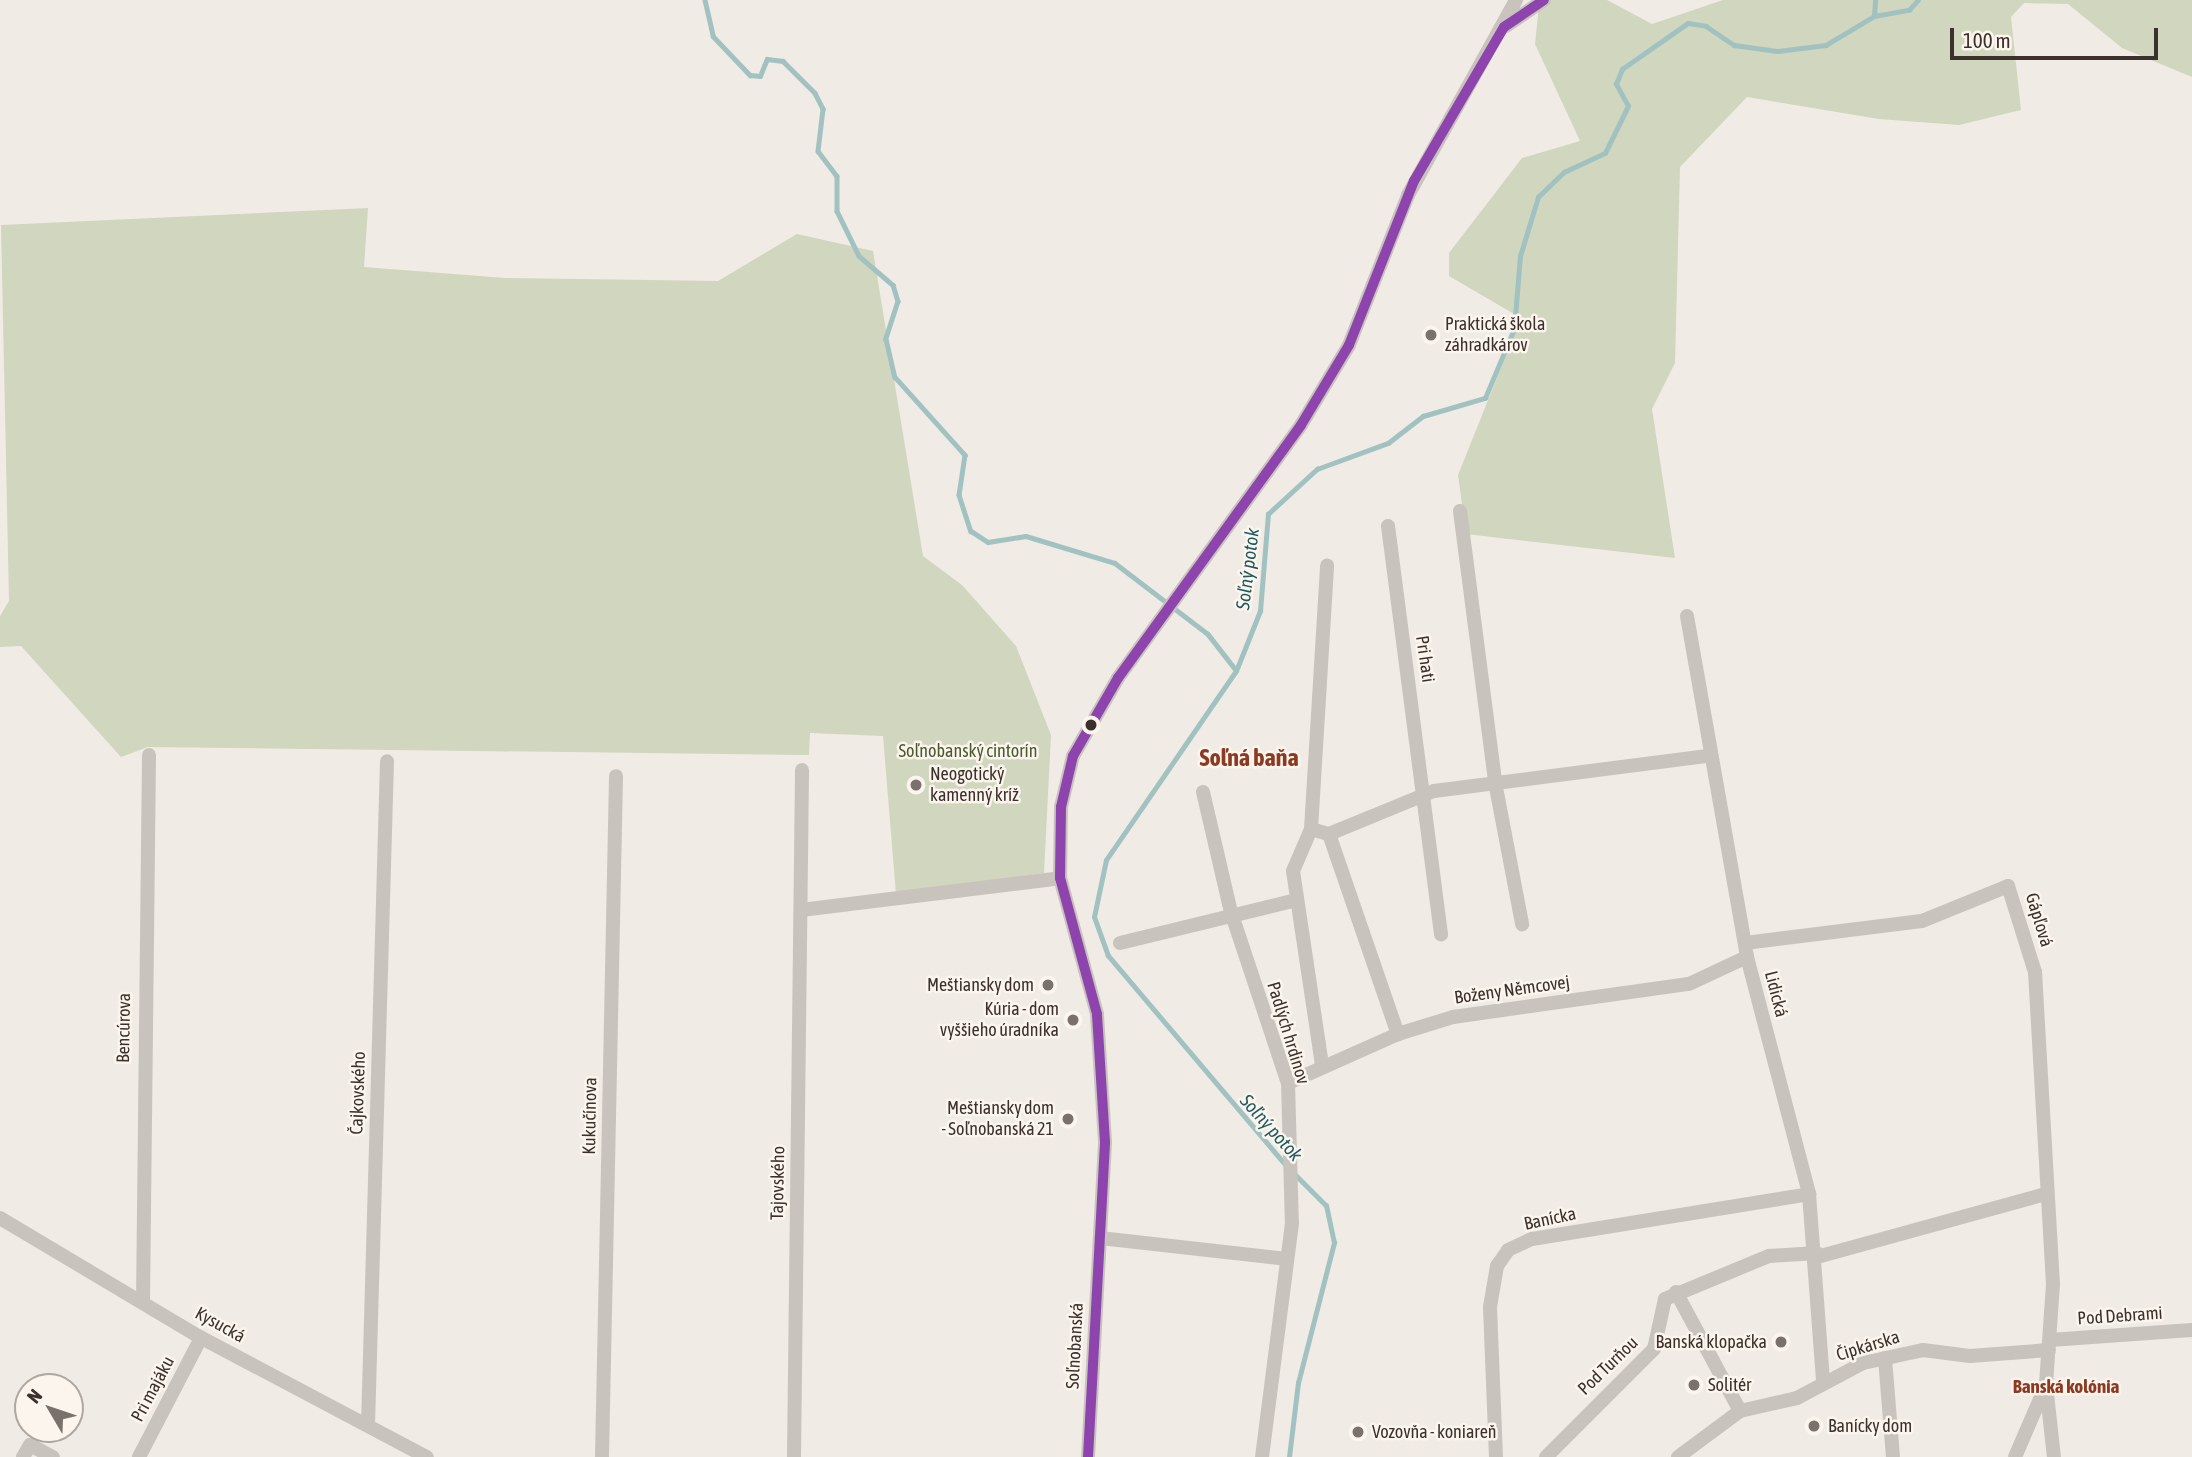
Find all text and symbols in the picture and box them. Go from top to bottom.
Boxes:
scale bar [1954,14,2162,58]
text: 100 m [1963,28,2011,52]
place label: Praktická škola záhradkárov [1445,314,1545,356]
marker: Praktická škola záhradkárov [1423,327,1439,343]
water label: Soľný potok [1232,527,1264,611]
street label: Pri hati [1411,634,1439,684]
unlabelled marker [1084,718,1098,732]
park label: Soľnobanský cintorín [899,740,1037,762]
district label: Soľná baňa [1199,744,1299,772]
place label: Neogotický kamenný kríž [930,764,1019,806]
marker: Neogotický kamenný kríž [908,777,924,793]
street label: Gápľová [2021,890,2057,950]
street label: Lidická [1760,969,1792,1019]
street label: Boženy Němcovej [1453,971,1571,1009]
place label: Meštiansky dom [927,974,1034,996]
marker: Meštiansky dom [1040,977,1056,993]
street label: Padlých hrdinov [1262,979,1314,1087]
street label: Bencúrova [113,993,135,1063]
place label: Kúria - dom vyššieho úradníka [940,999,1059,1042]
marker: Kúria - dom vyššieho úradníka [1065,1012,1081,1028]
street label: Čajkovského [346,1051,370,1135]
street label: Kukučínova [579,1077,601,1155]
water label: Soľný potok [1235,1090,1307,1166]
place label: Meštiansky dom - Soľnobanská 21 [941,1098,1054,1140]
marker: Meštiansky dom - Soľnobanská 21 [1060,1111,1076,1127]
street label: Tajovského [767,1146,789,1220]
street label: Banícka [1522,1203,1578,1235]
street label: Soľnobanská [1062,1302,1088,1390]
street label: Pod Debrami [2077,1302,2163,1330]
street label: Kysucká [191,1303,249,1347]
street label: Čipkárska [1834,1326,1902,1366]
place label: Banská klopačka [1655,1331,1767,1353]
street label: Pod Turňou [1574,1332,1642,1400]
marker: Banská klopačka [1773,1334,1789,1350]
street label: Pri majáku [127,1353,179,1425]
north arrow [14,1373,84,1443]
place label: Solitér [1708,1374,1751,1396]
district label: Banská kolónia [2013,1376,2119,1398]
marker: Solitér [1686,1377,1702,1393]
text: N [22,1385,46,1407]
place label: Banícky dom [1828,1415,1912,1437]
marker: Banícky dom [1806,1418,1822,1434]
place label: Vozovňa - koniareň [1372,1421,1497,1443]
marker: Vozovňa - koniareň [1350,1424,1366,1440]

